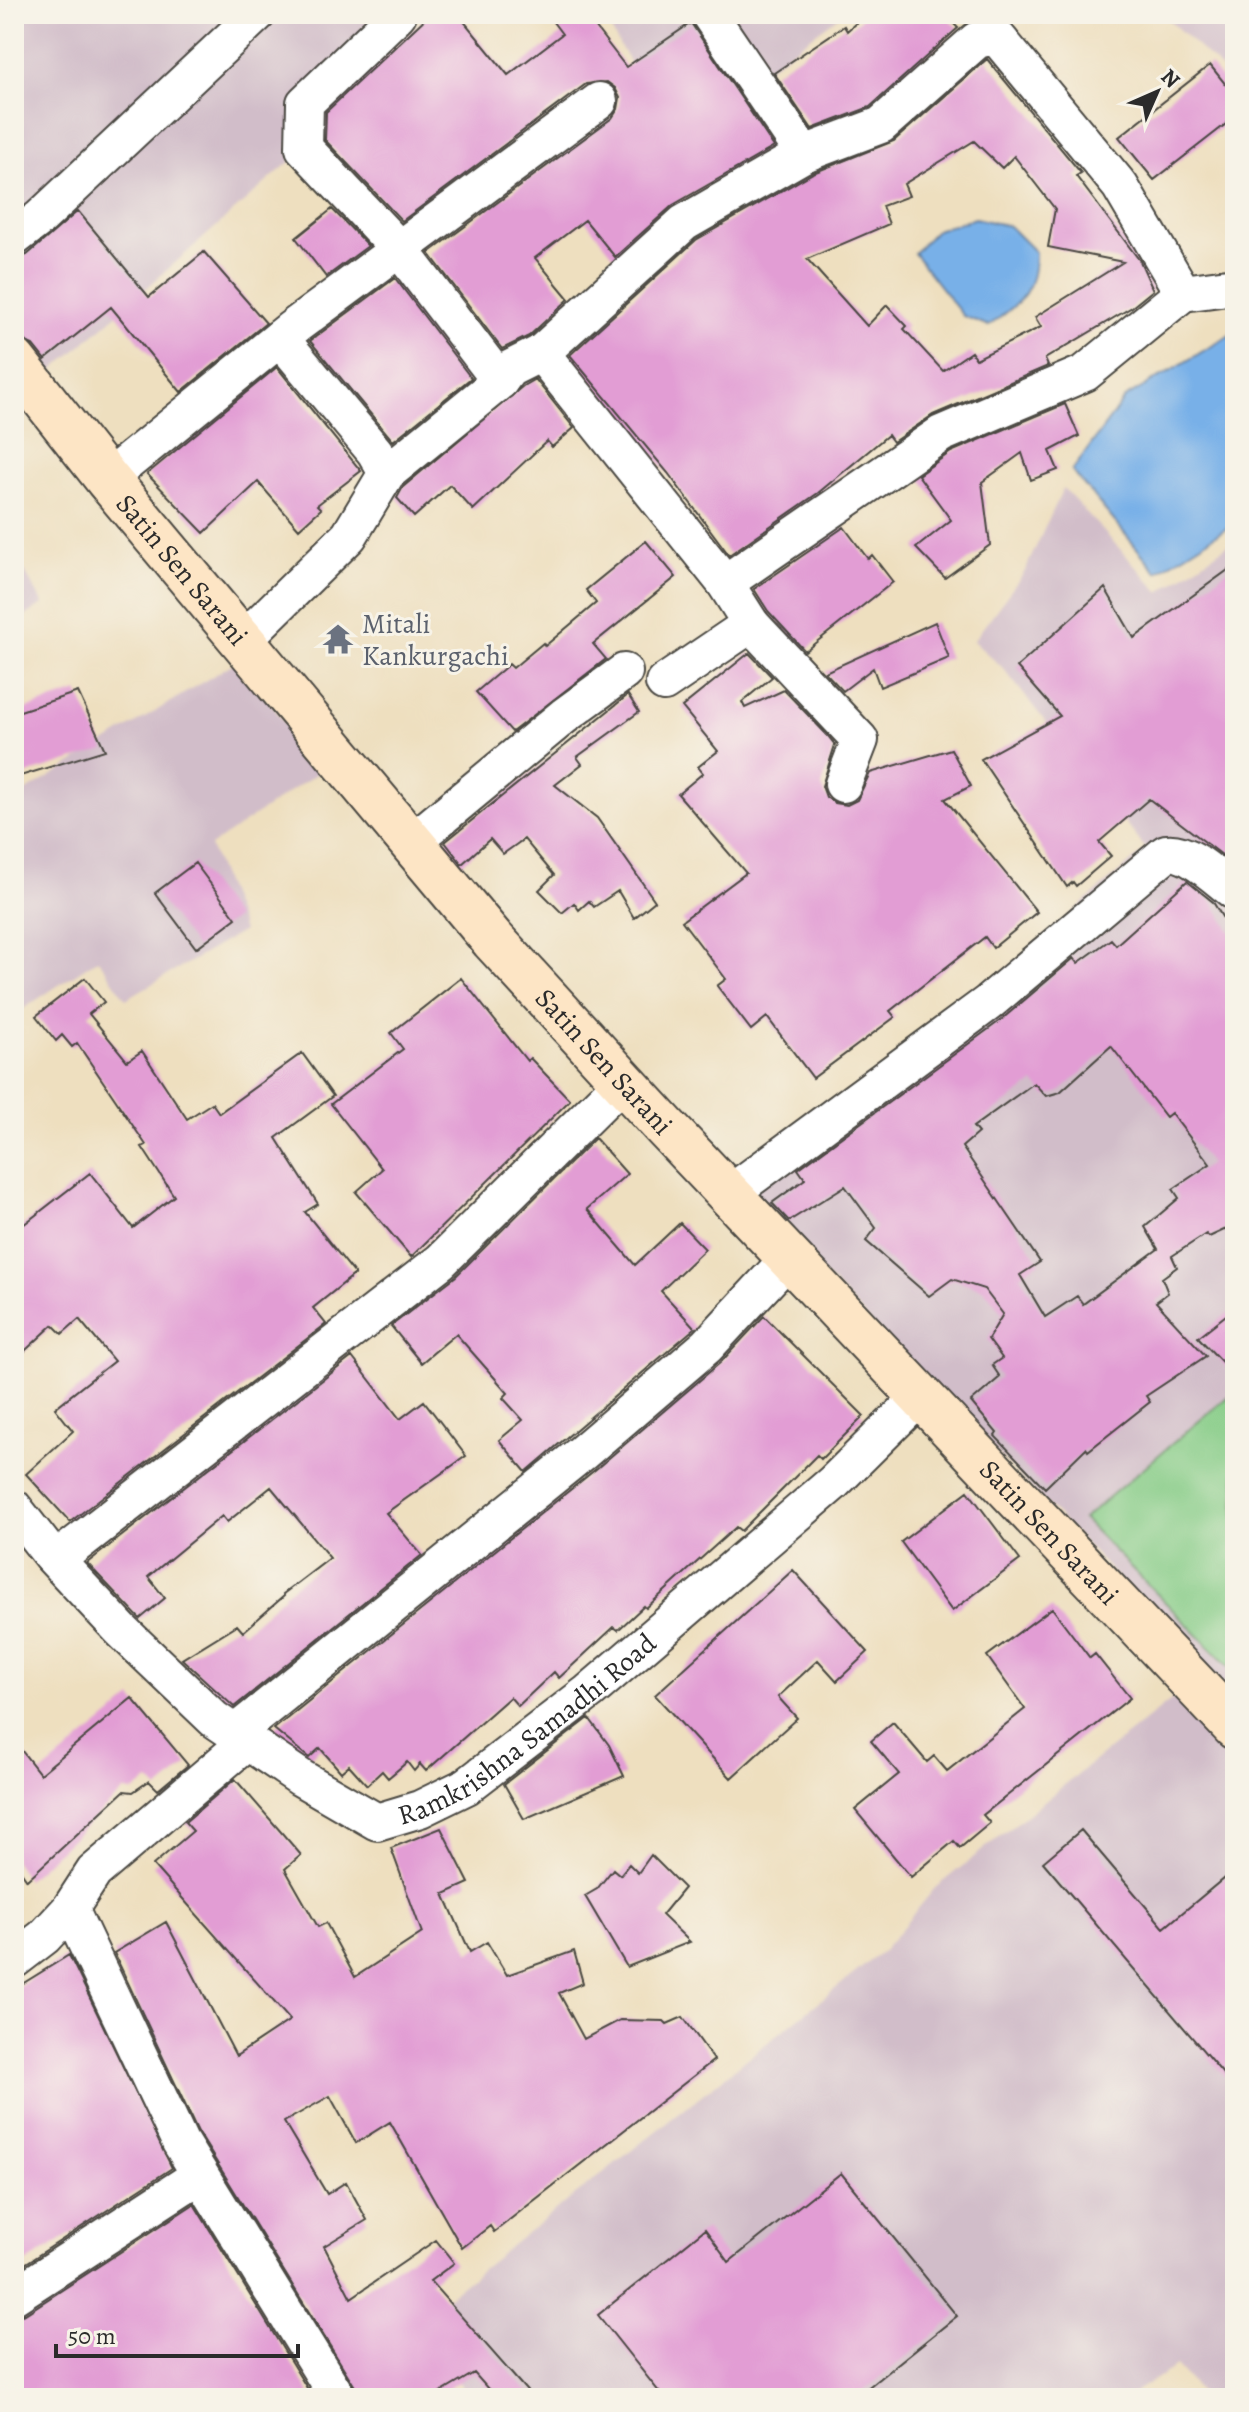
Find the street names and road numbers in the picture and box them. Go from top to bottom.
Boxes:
street label: Satin Sen Sarani [107,486,257,654]
street label: Satin Sen Sarani [526,980,681,1143]
street label: Satin Sen Sarani [971,1452,1127,1614]
street label: Ramkrishna Samadhi Road [393,1624,665,1835]

